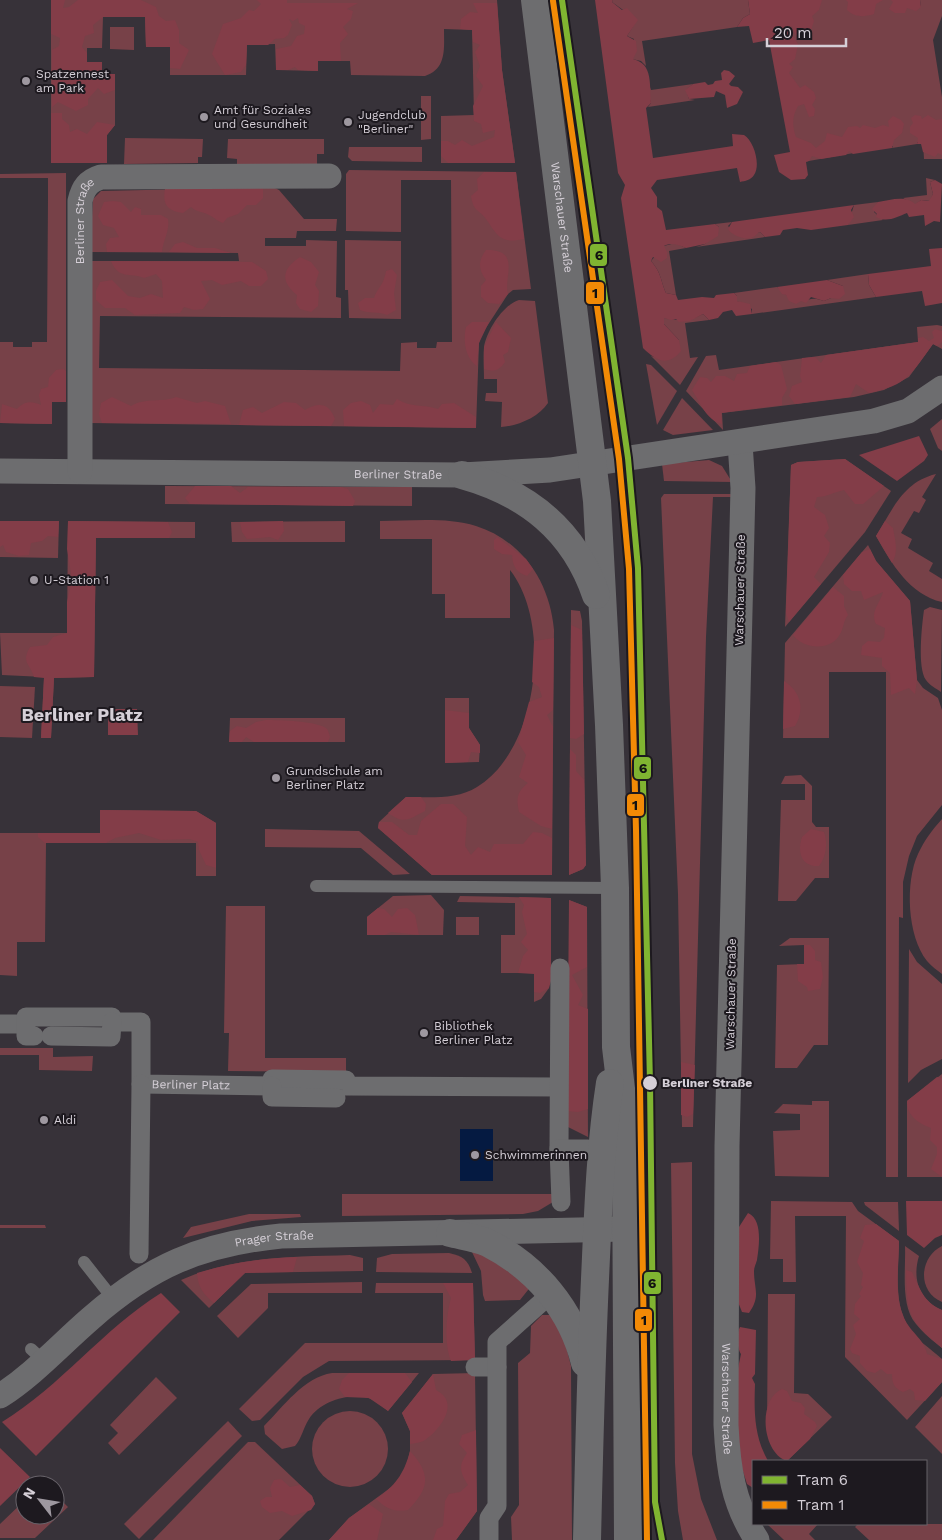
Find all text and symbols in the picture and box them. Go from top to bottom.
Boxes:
scale bar [767,15,846,47]
text: 20 m [774,24,812,42]
place label: Spatzennest am Park [36,67,109,95]
marker: Spatzennest am Park [20,75,32,87]
place label: Amt für Soziales und Gesundheit [214,103,311,131]
place label: Jugendclub "Berliner" [358,108,426,136]
marker: Amt für Soziales und Gesundheit [198,111,210,123]
marker: Jugendclub "Berliner" [342,116,354,128]
street label: Warschauer Straße [548,161,576,274]
street label: Berliner Straße [73,175,97,264]
line badge: 6 [589,243,608,267]
text: 6 [595,247,604,263]
line badge: 1 [585,281,605,305]
text: 1 [592,285,598,301]
street label: Berliner Straße [354,467,442,482]
street label: Warschauer Straße [732,534,748,646]
place label: U-Station 1 [44,573,109,587]
marker: U-Station 1 [28,574,40,586]
district label: Berliner Platz [21,704,143,725]
line badge: 6 [633,756,652,780]
text: 6 [639,760,648,776]
place label: Grundschule am Berliner Platz [286,764,383,792]
marker: Grundschule am Berliner Platz [270,772,282,784]
line badge: 1 [626,793,645,817]
text: 1 [632,797,638,813]
street label: Warschauer Straße [723,938,739,1050]
place label: Bibliothek Berliner Platz [434,1019,513,1047]
marker: Bibliothek Berliner Platz [418,1027,430,1039]
marker: Berliner Straße [641,1074,659,1092]
place label: Berliner Straße [662,1076,752,1090]
street label: Berliner Platz [152,1077,230,1092]
place label: Aldi [54,1113,76,1127]
marker: Aldi [38,1114,50,1126]
place label: Schwimmerinnen [485,1148,587,1162]
marker: Schwimmerinnen [469,1149,481,1161]
street label: Prager Straße [233,1228,314,1250]
line badge: 6 [643,1271,662,1295]
text: 6 [648,1275,657,1291]
line badge: 1 [634,1308,653,1332]
text: 1 [641,1312,647,1328]
street label: Warschauer Straße [719,1343,735,1455]
legend [752,1460,927,1525]
text: Tram 6 [797,1471,848,1489]
north arrow [15,1475,65,1525]
text: N [19,1485,38,1502]
text: Tram 1 [797,1496,844,1514]

